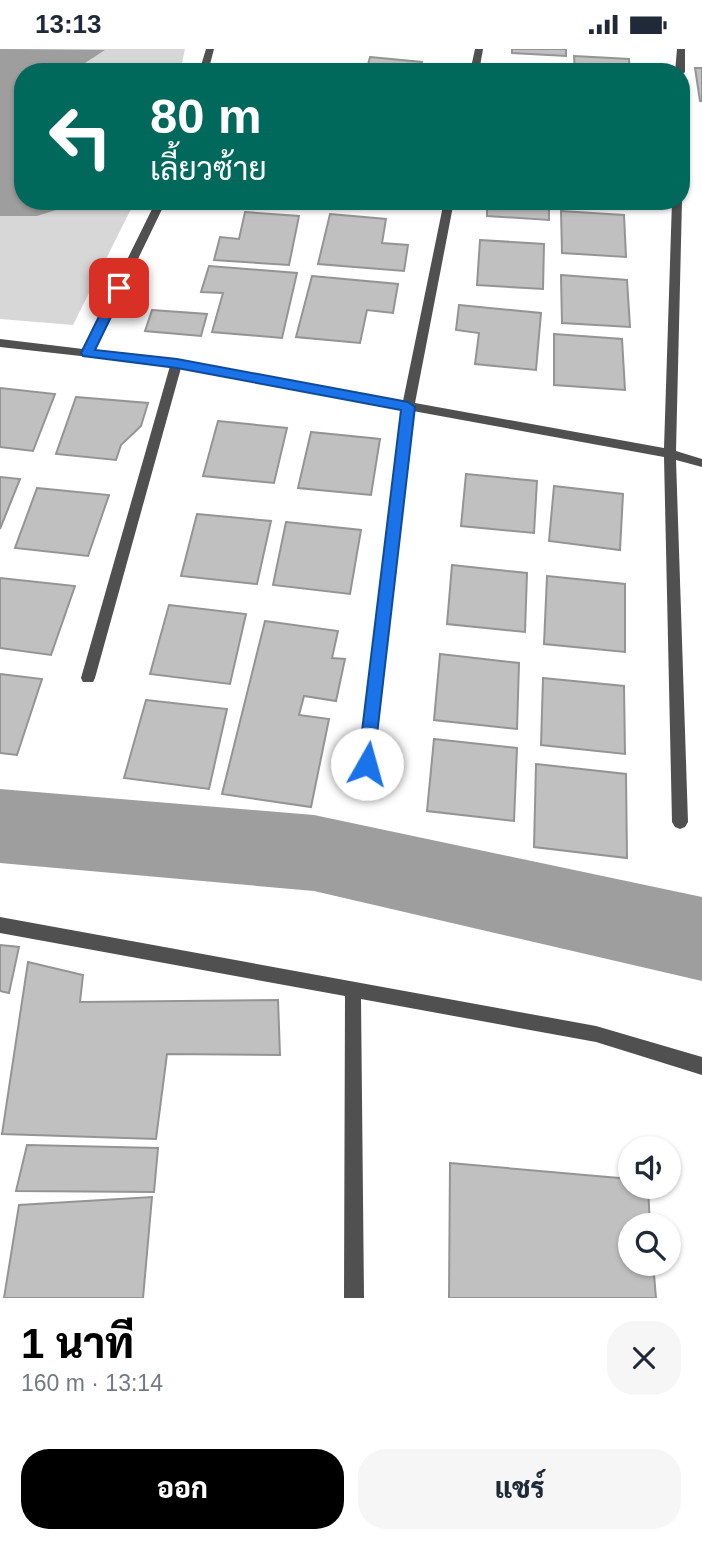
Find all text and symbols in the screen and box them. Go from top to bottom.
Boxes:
text: 13:13 [35,9,102,39]
text: 80 m [150,89,262,143]
icon: left [35,91,126,182]
text: เลี้ยวซ้าย [150,151,267,187]
pin [89,258,149,318]
icon: arrive [100,269,138,307]
position arrow [330,727,404,801]
map controls [618,1136,681,1276]
button: sound [618,1136,681,1199]
button: search [618,1213,681,1276]
text: 1 นาที [21,1320,134,1367]
button: close [607,1321,681,1395]
text: 160 m · 13:14 [21,1370,163,1396]
button: ออก [21,1449,344,1529]
button: แชร์ [358,1449,681,1529]

